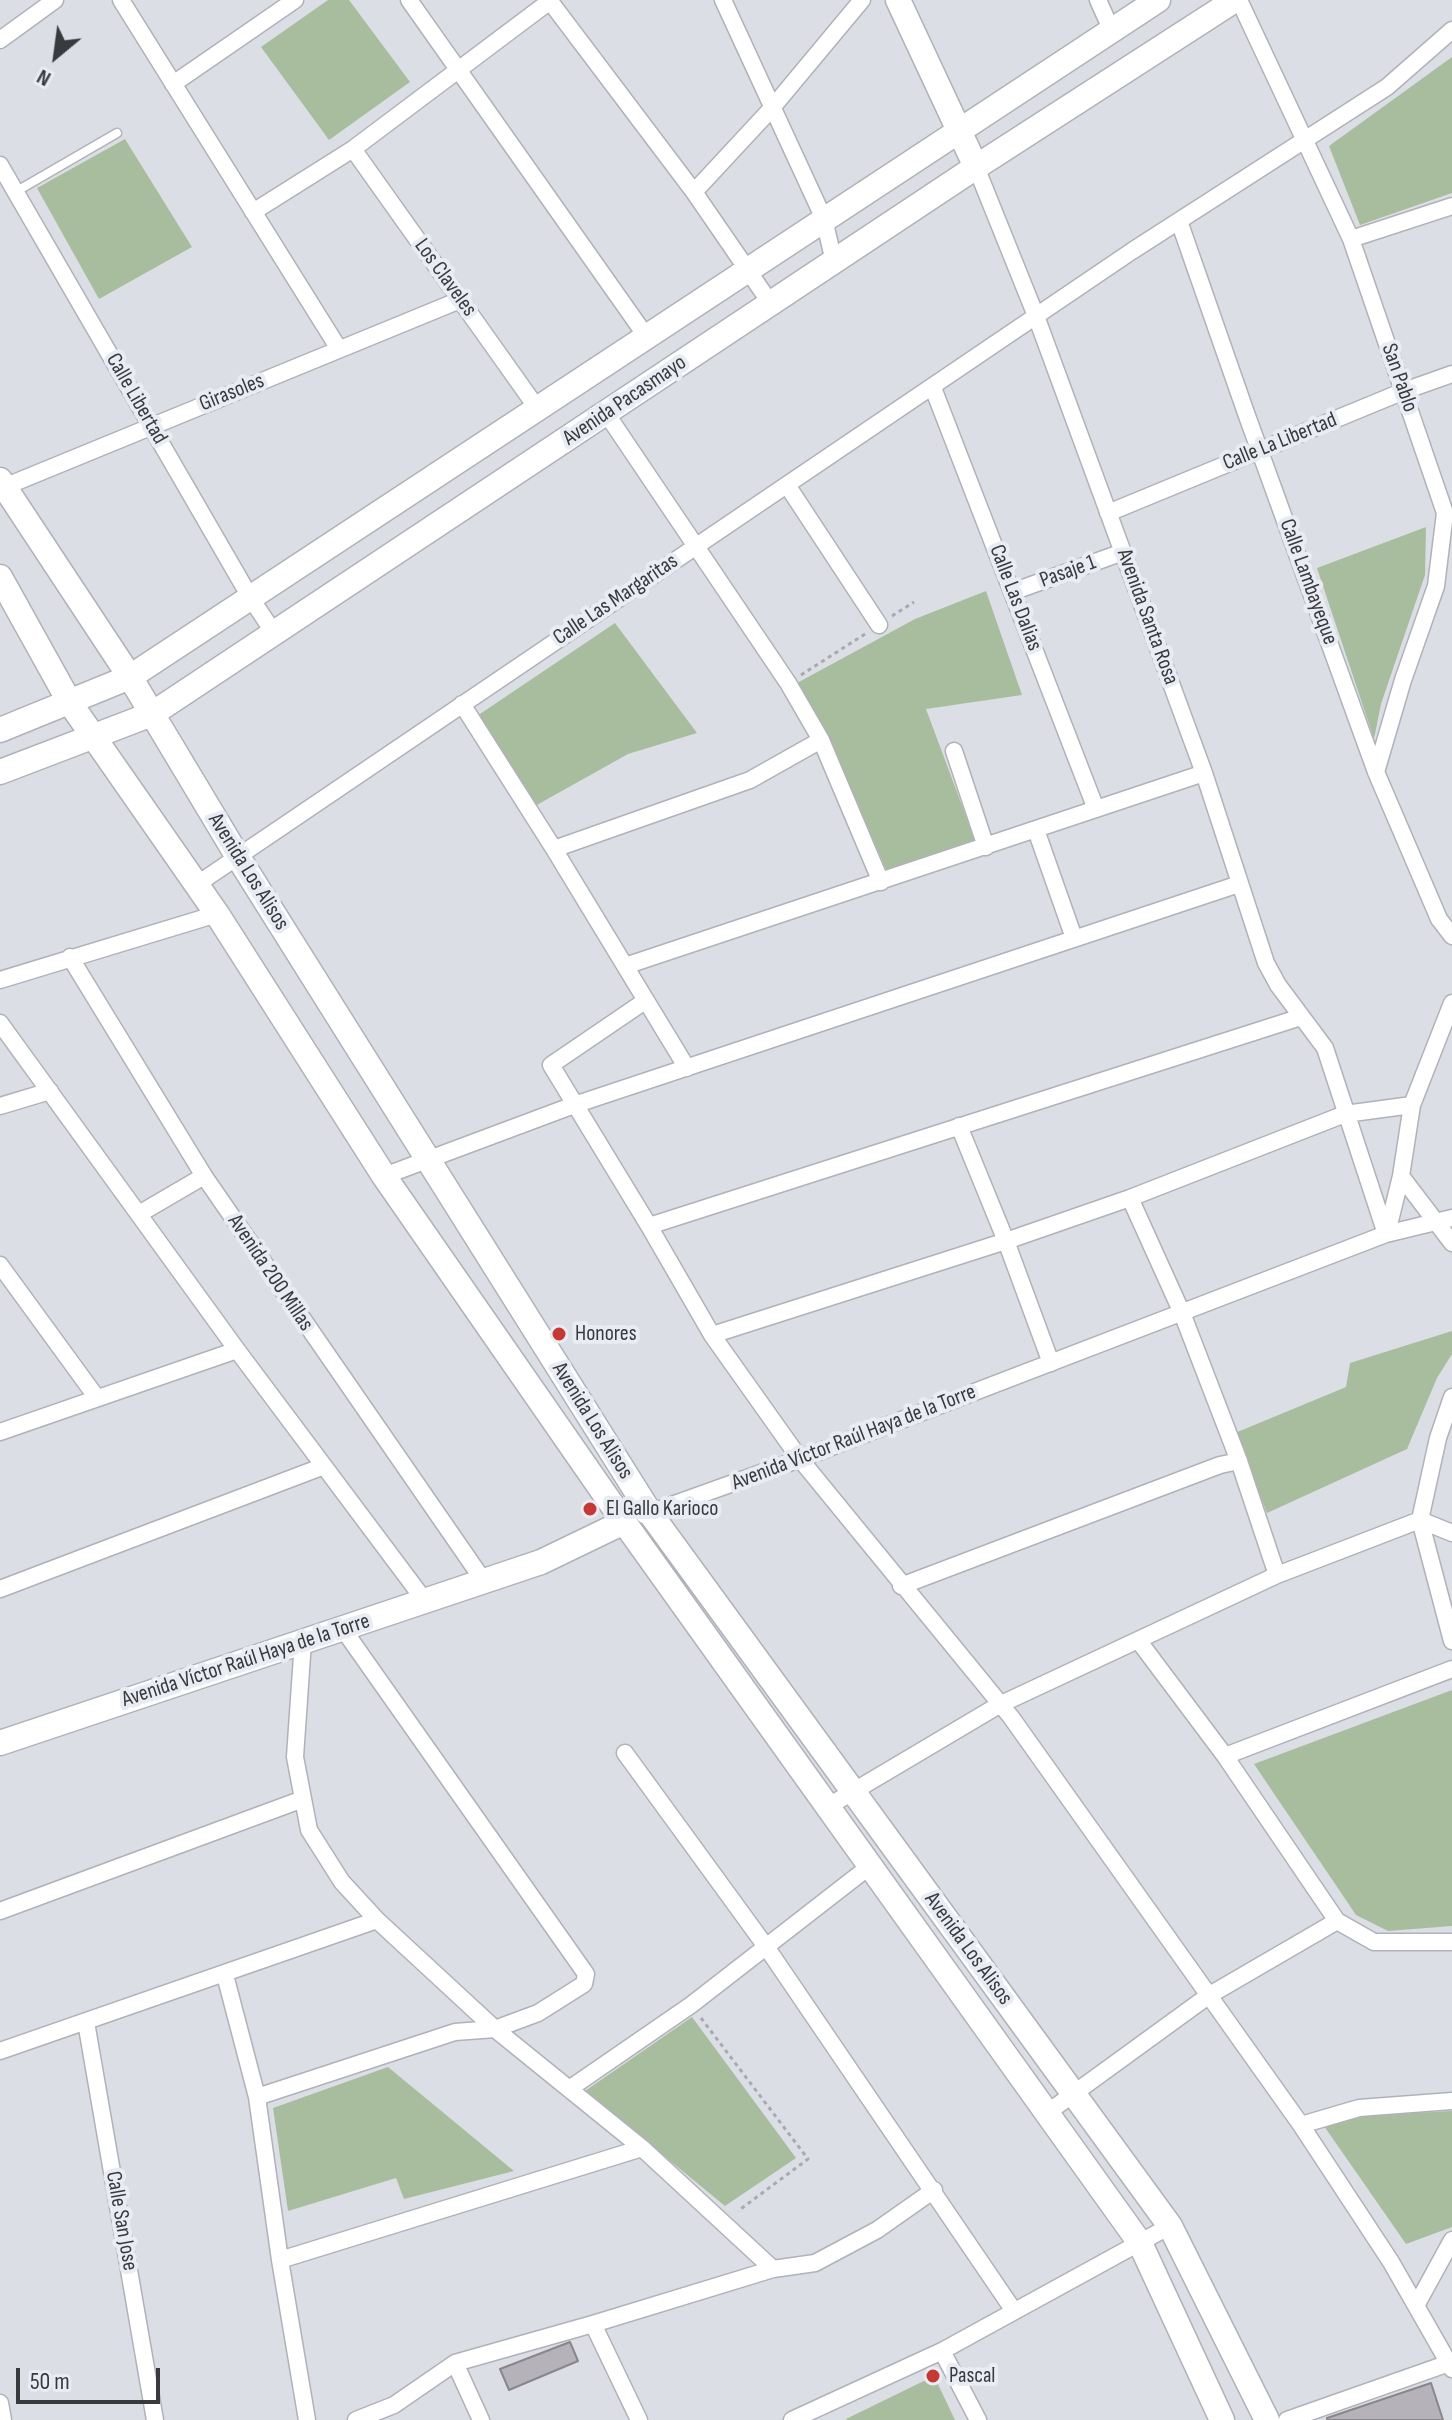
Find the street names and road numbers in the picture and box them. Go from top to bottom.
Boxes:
street label: Los Claveles [408,234,482,322]
street label: San Pablo [1375,340,1423,416]
street label: Calle Libertad [99,349,173,449]
street label: Avenida Pacasmayo [558,350,692,452]
street label: Girasoles [196,368,268,418]
street label: Calle La Libertad [1219,407,1341,477]
street label: Calle Lambayeque [1273,516,1343,648]
street label: Calle Las Dalias [983,541,1047,655]
street label: Avenida Santa Rosa [1110,546,1184,688]
street label: Calle Las Margaritas [549,549,683,651]
street label: Pasaje 1 [1036,550,1100,594]
street label: Avenida Los Alisos [202,809,294,935]
street label: Avenida 200 Millas [221,1210,319,1336]
street label: Avenida Los Alisos [546,1358,638,1484]
street label: Avenida Víctor Raúl Haya de la Torre [728,1379,980,1497]
street label: Avenida Víctor Raúl Haya de la Torre [119,1608,373,1714]
street label: Avenida Los Alisos [918,1888,1018,2010]
street label: Calle San Jose [99,2169,143,2273]

